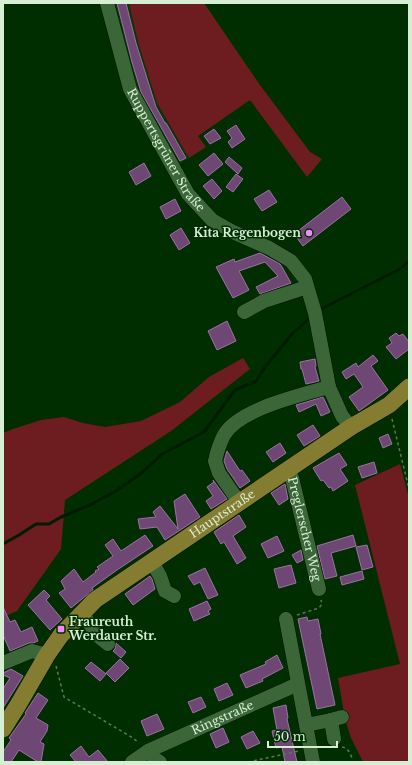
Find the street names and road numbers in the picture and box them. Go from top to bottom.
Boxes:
street label: Ruppertsgrüner Straße [124,85,209,215]
street label: Preglerscher Weg [285,475,325,584]
street label: Hauptstraße [186,486,258,541]
street label: Ringstraße [189,697,256,738]

